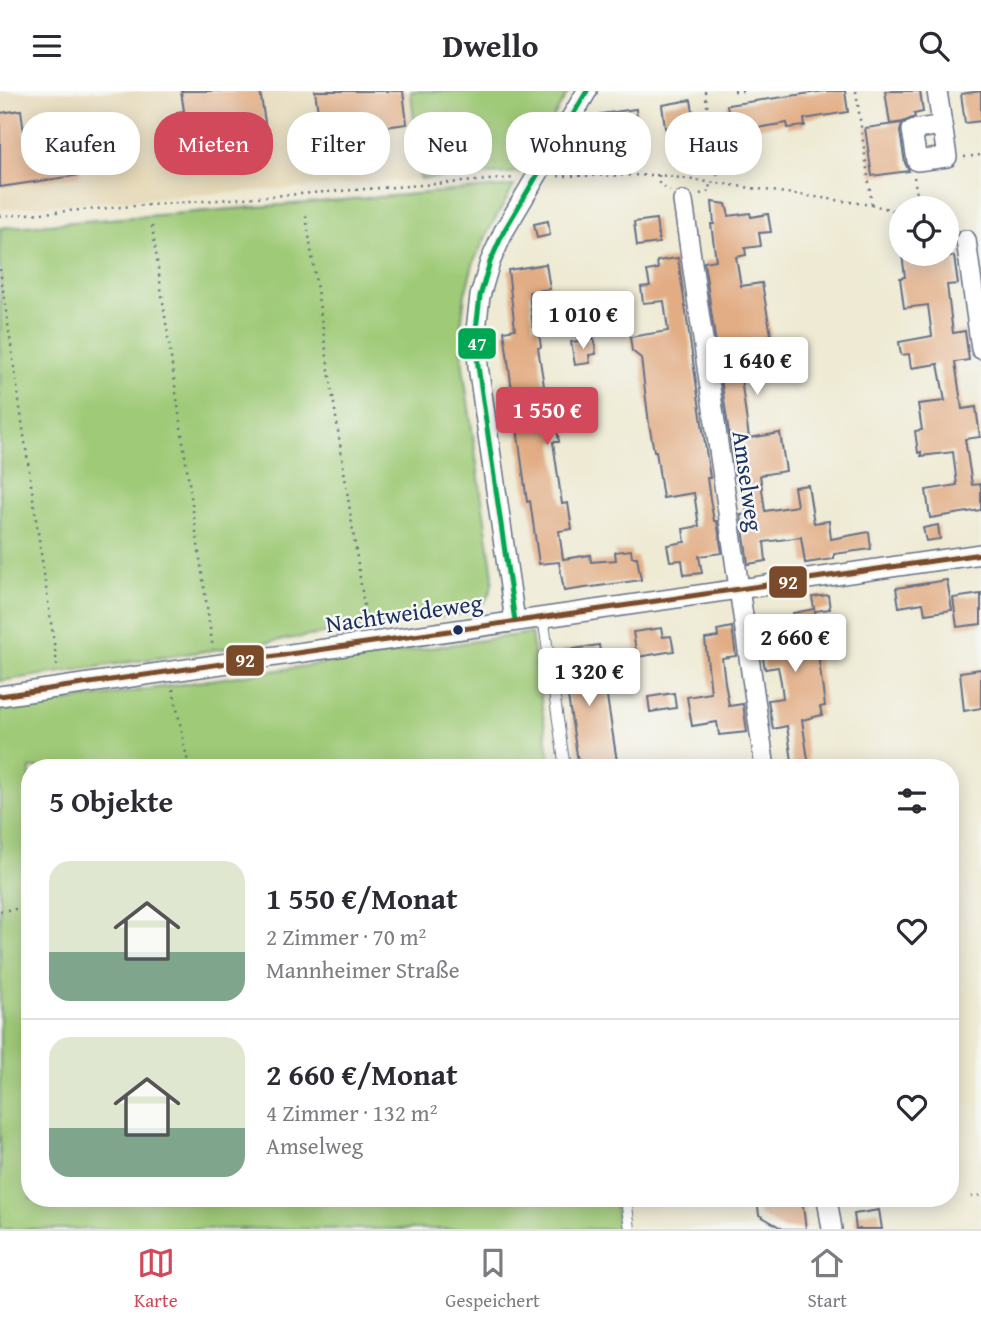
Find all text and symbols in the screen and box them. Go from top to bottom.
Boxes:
text: Dwello [443,22,538,69]
icon: menu [28,27,66,65]
icon: search [915,27,953,65]
chip: Kaufen [21,112,140,175]
chip: Mieten [154,112,273,175]
chip: Filter [287,112,390,175]
chip: Neu [404,112,492,175]
chip: Wohnung [506,112,651,175]
chip: Haus [665,112,762,175]
map controls [889,196,959,266]
button: locate [889,196,959,266]
pin: 1 010 € [518,292,648,351]
text: 1 010 € [548,297,618,330]
line badge: 47 [457,327,497,360]
text: 47 [467,329,487,357]
pin: 1 640 € [692,337,822,397]
text: 1 640 € [722,343,792,376]
pin: 1 550 € [482,387,612,447]
text: 1 550 € [512,393,582,426]
street label: Amselweg [724,428,772,534]
line badge: 92 [768,565,808,599]
text: 92 [778,568,798,596]
street label: Nachtweideweg [324,585,485,641]
pin: 2 660 € [730,615,860,674]
text: 2 660 € [760,620,830,653]
unlabelled marker [451,623,465,637]
line badge: 92 [225,644,265,677]
text: 92 [235,646,255,674]
pin: 1 320 € [524,649,654,708]
text: 1 320 € [554,654,624,687]
text: 5 Objekte [49,779,173,823]
icon: filters [893,782,931,820]
text: 1 550 €/Monat [266,876,458,920]
icon: home [105,889,189,973]
icon: heart [893,912,931,950]
text: 2 Zimmer · 70 m² [266,920,426,953]
text: Mannheimer Straße [266,953,460,986]
text: 2 660 €/Monat [266,1052,458,1096]
icon: home [105,1065,189,1149]
icon: heart [893,1088,931,1126]
text: 4 Zimmer · 132 m² [266,1096,437,1129]
text: Amselweg [266,1129,363,1162]
tab: Karte [134,1244,178,1314]
tab: Gespeichert [445,1244,540,1314]
tab: Start [808,1244,847,1314]

